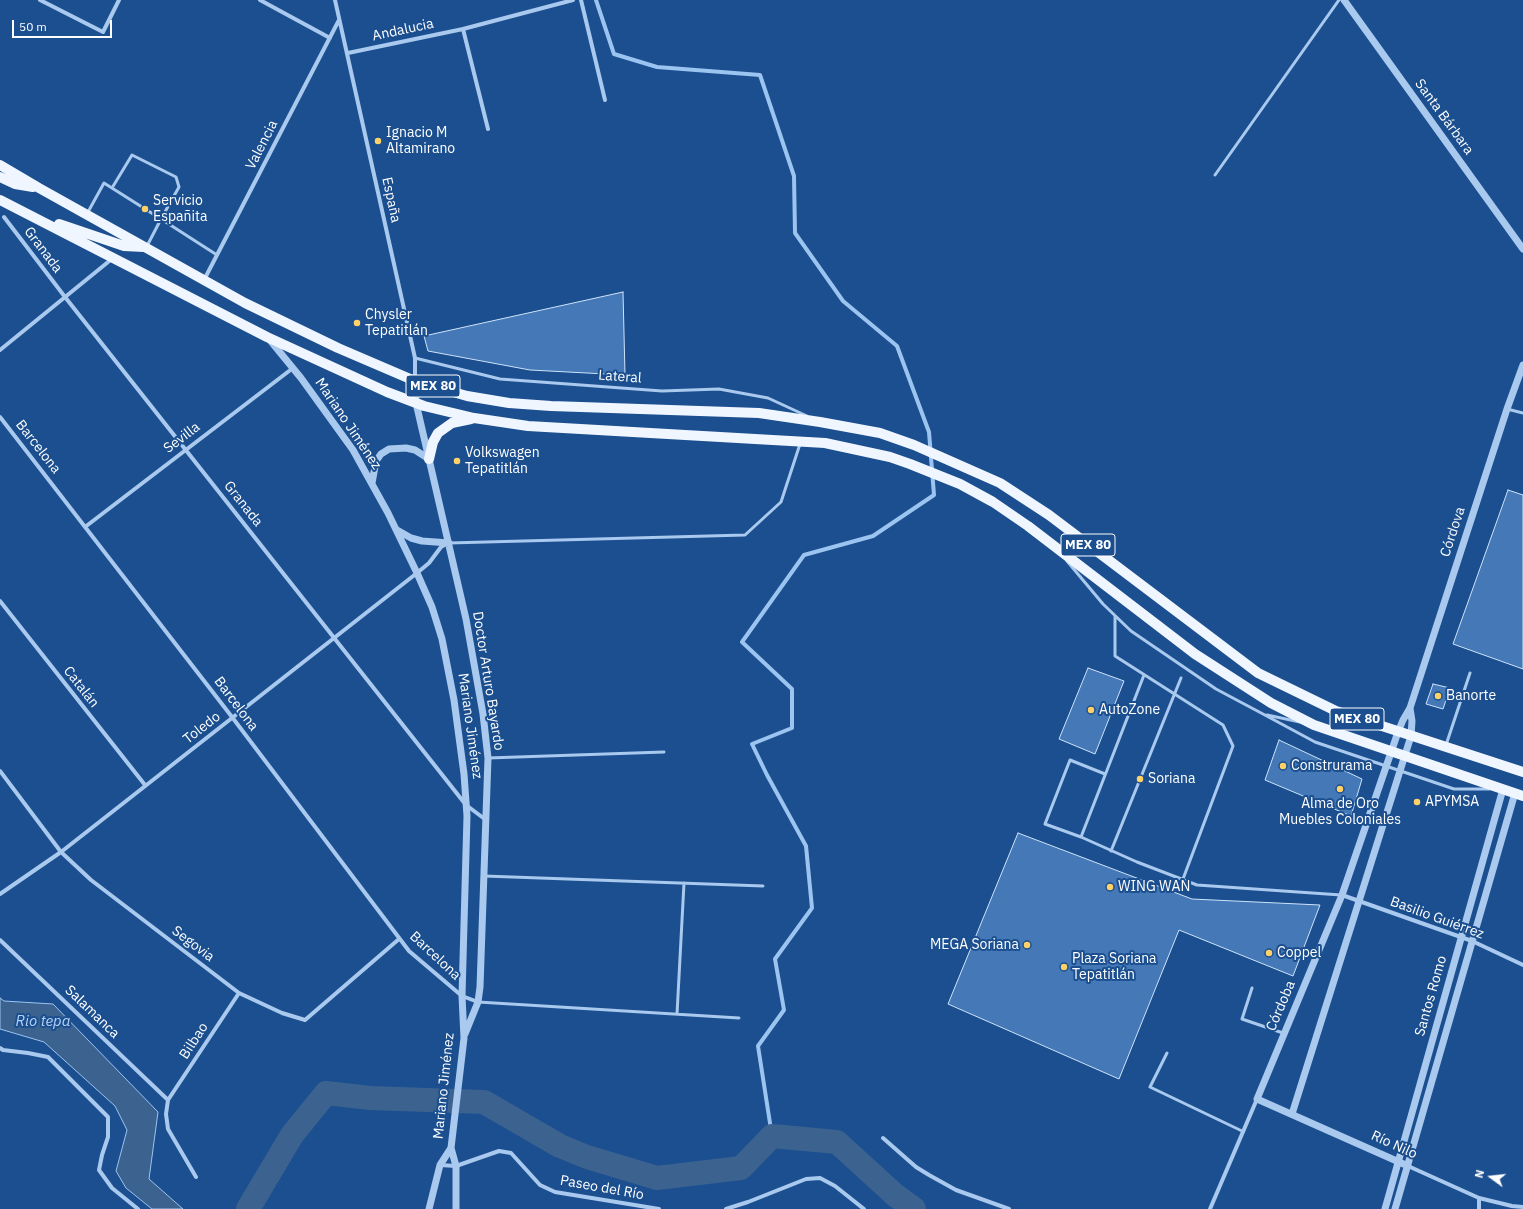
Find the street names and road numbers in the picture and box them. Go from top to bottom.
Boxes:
street label: Andalucia [371,15,435,45]
street label: Santa Bárbara [1411,76,1477,158]
street label: Valencia [242,118,282,172]
street label: España [378,176,404,224]
street label: Granada [20,224,66,276]
street label: Lateral [598,367,642,387]
street label: Mariano Jiménez [311,375,385,473]
road number: MEX 80 [406,375,460,397]
street label: Barcelona [12,417,64,477]
street label: Sevilla [161,419,203,457]
street label: Granada [220,478,266,530]
street label: Córdova [1437,505,1469,559]
road number: MEX 80 [1061,534,1115,556]
street label: Doctor Arturo Bayardo [469,610,507,752]
street label: Catalán [60,663,102,711]
street label: Mariano Jiménez [454,672,486,780]
street label: Barcelona [210,674,262,734]
street label: Toledo [180,708,224,748]
road number: MEX 80 [1330,708,1384,730]
street label: Basilio Guiérrez [1388,893,1486,943]
street label: Segovia [168,923,218,965]
street label: Barcelona [406,928,464,984]
street label: Santos Romo [1411,954,1451,1038]
street label: Córdoba [1263,978,1299,1034]
street label: Salamanca [61,982,123,1042]
street label: Bilbao [176,1020,212,1062]
street label: Mariano Jiménez [430,1032,458,1140]
street label: Río Nilo [1368,1127,1420,1163]
street label: Paseo del Río [559,1172,645,1204]

